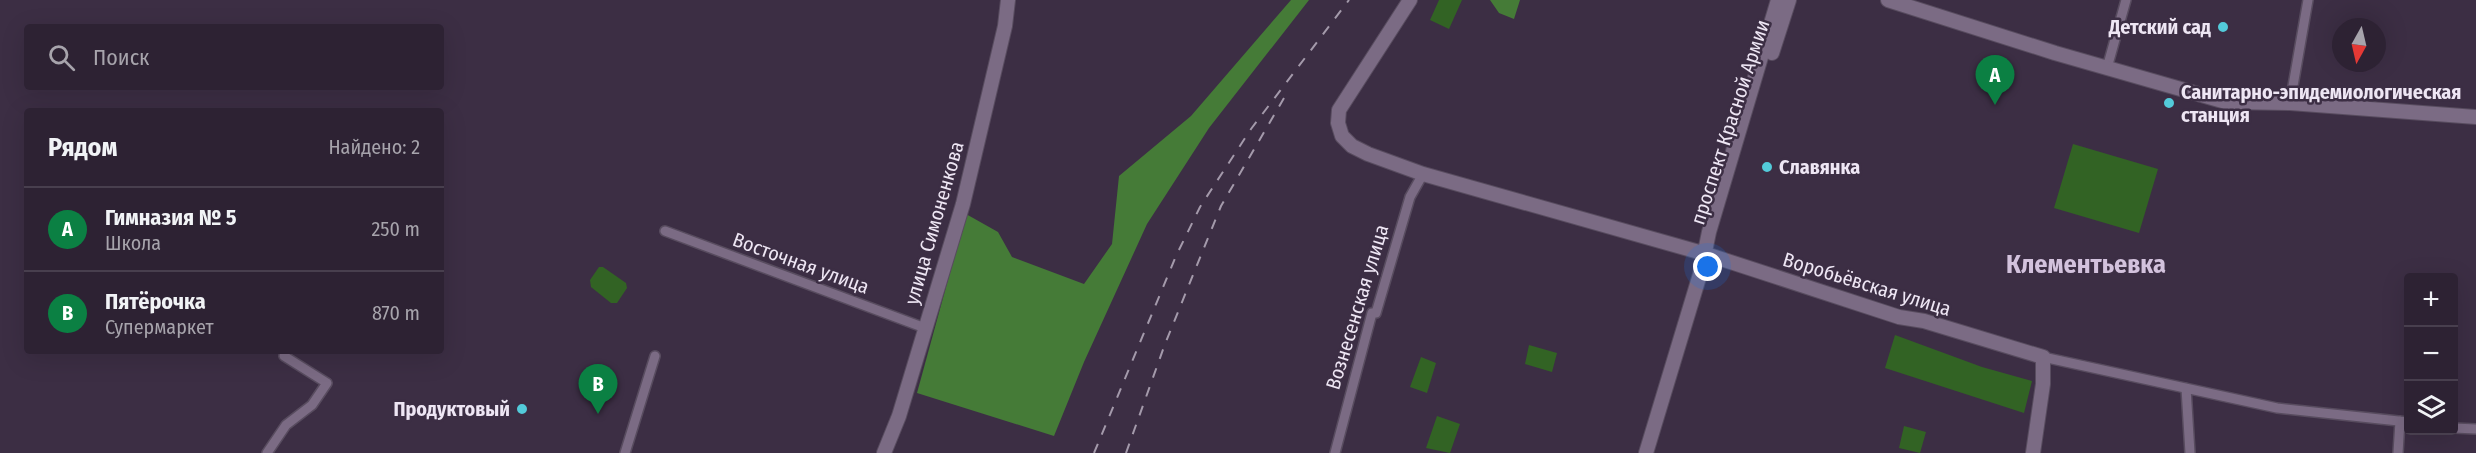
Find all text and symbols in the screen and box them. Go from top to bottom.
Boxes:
place label: Детский сад [2108,15,2211,39]
street label: проспект Красной Армии [1686,17,1774,227]
north arrow [2332,18,2386,72]
marker: Детский сад [2216,20,2230,34]
search box [24,24,444,90]
icon: search [45,41,78,74]
text: Поиск [93,44,149,71]
pin: A [1976,56,2014,105]
place label: Санитарно-эпидемиологическая станция [2181,80,2461,127]
marker: Санитарно-эпидемиологическая станция [2162,96,2176,110]
text: Рядом [48,132,117,163]
text: Найдено: 2 [328,135,420,159]
street label: улица Симоненкова [899,139,969,307]
place label: Славянка [1779,155,1860,179]
marker: Славянка [1760,160,1774,174]
text: Гимназия № 5 [105,204,237,231]
text: A [62,217,73,241]
text: 250 m [372,217,420,241]
street label: Вознесенская улица [1320,222,1394,392]
street label: Восточная улица [730,227,872,299]
text: Школа [105,231,161,255]
street label: Воробьёвская улица [1780,247,1954,321]
district label: Клементьевка [2006,249,2166,280]
your location [1693,252,1722,281]
map controls [2404,273,2458,435]
button: + [2404,273,2458,327]
text: Пятёрочка [105,288,206,315]
text: B [62,301,73,325]
text: 870 m [372,301,420,325]
text: Супермаркет [105,315,214,339]
button: − [2404,327,2458,381]
pin: B [578,364,618,414]
button: layers [2404,381,2458,435]
place label: Продуктовый [393,397,510,421]
marker: Продуктовый [515,402,529,416]

